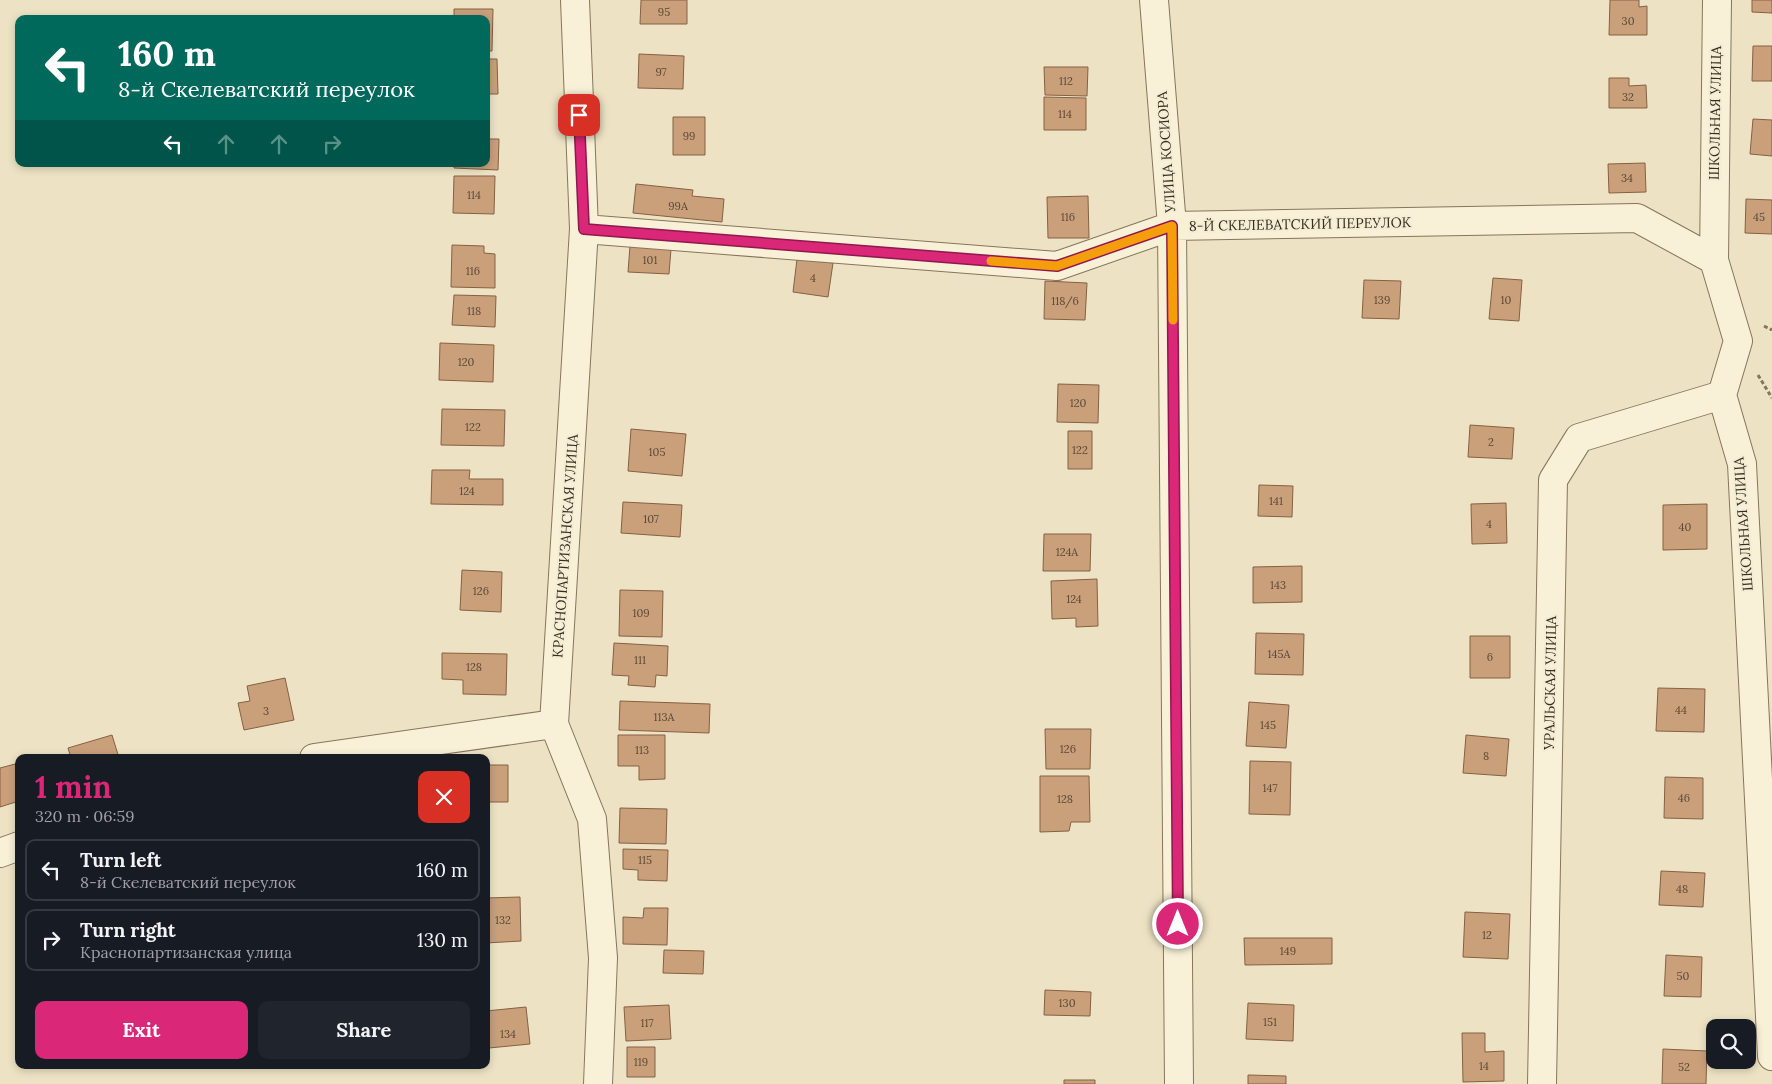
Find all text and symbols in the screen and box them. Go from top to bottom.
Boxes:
house number: 95 [658,5,670,19]
house number: 30 [1622,14,1635,28]
text: 160 m [118,31,216,76]
icon: left [35,35,100,100]
street label: ШКОЛЬНАЯ УЛИЦА [1705,45,1725,180]
house number: 97 [655,65,667,79]
house number: 112 [1059,74,1073,88]
text: 8-й Скелеватский переулок [118,75,415,103]
street label: УЛИЦА КОСИОРА [1153,90,1179,214]
house number: 32 [1622,90,1634,104]
pin [558,94,600,136]
icon: arrive [565,101,593,129]
house number: 114 [1058,107,1072,121]
house number: 99 [683,129,695,143]
icon: left [159,130,187,158]
icon: ahead [212,130,240,158]
icon: ahead [265,130,293,158]
icon: right [318,130,346,158]
house number: 34 [1621,171,1633,185]
house number: 114 [467,188,481,202]
house number: 99А [668,199,689,213]
house number: 116 [1061,210,1075,224]
house number: 45 [1753,210,1765,224]
street label: 8-Й СКЕЛЕВАТСКИЙ ПЕРЕУЛОК [1189,213,1412,235]
house number: 101 [643,253,657,267]
house number: 116 [466,264,480,278]
house number: 4 [810,271,816,285]
house number: 139 [1374,293,1390,307]
house number: 10 [1501,293,1512,307]
house number: 118/6 [1051,294,1079,309]
house number: 118 [467,304,481,318]
house number: 120 [458,355,475,369]
house number: 120 [1070,396,1087,410]
house number: 122 [465,420,481,434]
street label: КРАСНОПАРТИЗАНСКАЯ УЛИЦА [548,433,582,658]
house number: 2 [1488,435,1494,449]
house number: 122 [1072,443,1088,457]
house number: 105 [649,445,665,459]
street label: ШКОЛЬНАЯ УЛИЦА [1729,456,1757,592]
house number: 124 [459,484,475,498]
house number: 141 [1269,494,1283,508]
house number: 107 [643,512,659,526]
house number: 4 [1486,517,1492,531]
house number: 40 [1679,520,1692,534]
house number: 124А [1056,545,1079,559]
house number: 143 [1270,578,1286,592]
house number: 126 [473,584,489,598]
house number: 124 [1066,592,1082,606]
house number: 109 [632,606,650,620]
street label: УРАЛЬСКАЯ УЛИЦА [1540,616,1560,751]
house number: 145А [1268,647,1292,661]
house number: 6 [1487,650,1493,664]
house number: 111 [634,653,646,667]
house number: 128 [466,660,482,674]
house number: 44 [1675,703,1687,717]
house number: 3 [263,704,269,718]
house number: 113А [653,710,676,724]
house number: 145 [1260,718,1276,732]
house number: 126 [1060,742,1076,756]
house number: 113 [635,743,649,757]
house number: 8 [1483,749,1489,763]
text: 1 min [35,768,112,806]
button: close [418,771,470,823]
house number: 147 [1262,781,1278,795]
house number: 46 [1678,791,1690,805]
house number: 128 [1057,792,1073,806]
text: 320 m · 06:59 [35,806,135,826]
text: Turn left [80,848,161,872]
house number: 115 [638,853,652,867]
icon: left [37,856,65,884]
text: 160 m [416,858,468,882]
text: 8-й Скелеватский переулок [80,872,296,892]
house number: 48 [1676,882,1688,896]
position arrow [1151,897,1203,949]
house number: 132 [495,913,511,927]
text: Turn right [80,918,176,942]
icon: right [37,926,65,954]
text: 130 m [417,928,468,952]
house number: 12 [1482,928,1492,942]
text: Краснопартизанская улица [80,942,292,962]
house number: 149 [1280,944,1296,958]
house number: 50 [1677,969,1690,983]
house number: 130 [1059,996,1076,1010]
button: Exit [35,1001,248,1059]
button: Share [258,1001,470,1059]
house number: 151 [1263,1015,1277,1029]
house number: 117 [640,1016,654,1030]
map controls [1706,1019,1756,1069]
button: search [1706,1019,1756,1069]
house number: 134 [500,1027,516,1041]
house number: 119 [634,1055,648,1069]
house number: 14 [1479,1059,1489,1073]
house number: 52 [1678,1060,1690,1074]

